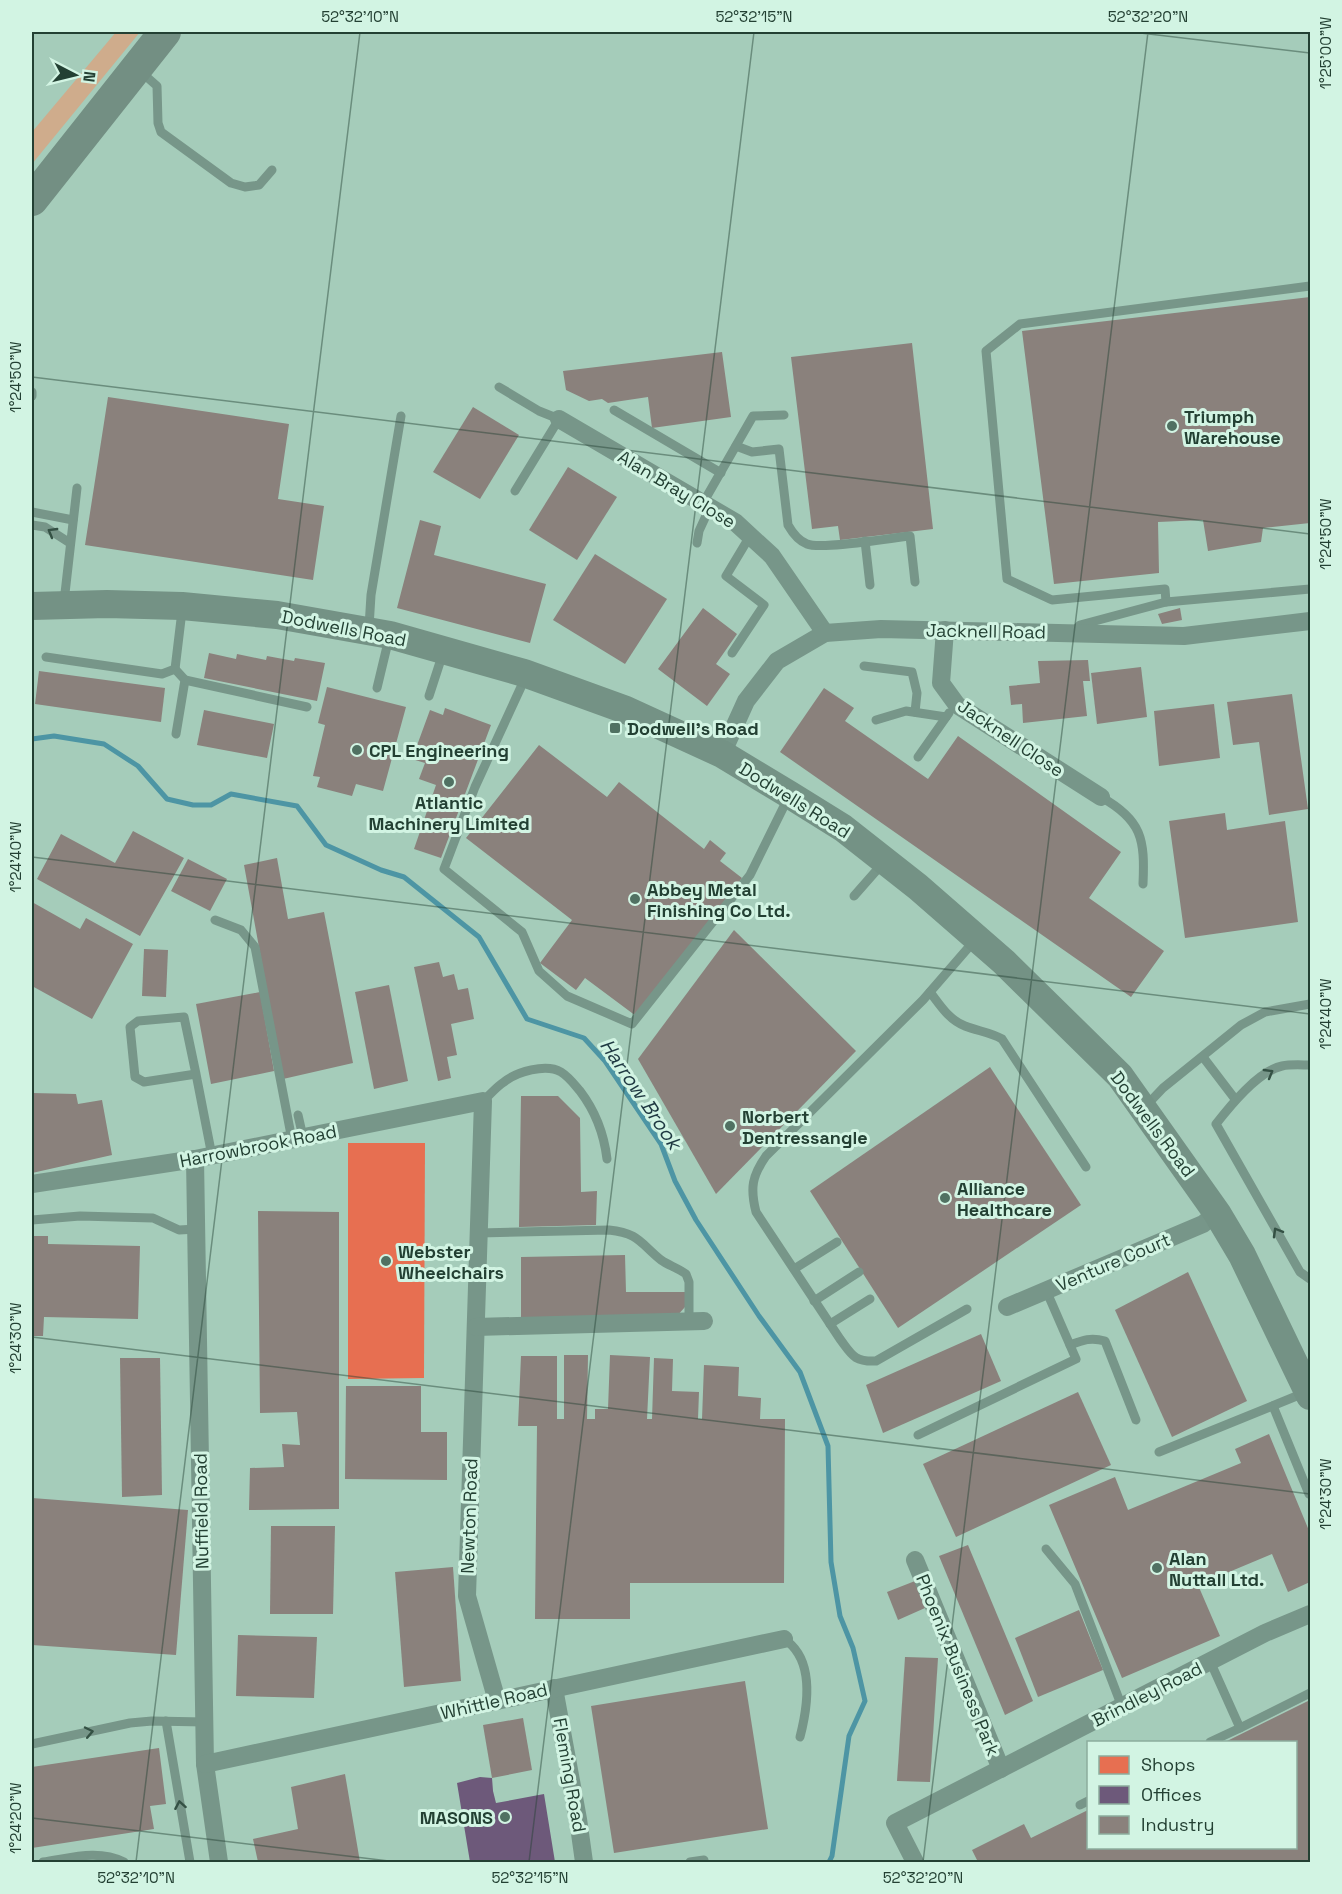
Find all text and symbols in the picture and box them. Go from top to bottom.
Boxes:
text: 52°32'10"N [321,7,399,26]
text: 52°32'15"N [715,7,793,26]
text: 52°32'20"N [1108,7,1188,26]
text: 1°25'00"W [1316,17,1335,89]
north arrow [45,45,105,105]
text: N [78,70,100,83]
text: 1°24'50"W [6,341,25,413]
place label: Triumph Warehouse [1184,405,1281,449]
marker: Triumph Warehouse [1165,419,1179,433]
street label: Alan Bray Close [614,445,740,533]
text: 1°24'50"W [1316,498,1335,570]
one-way arrow [48,528,58,539]
street label: Dodwells Road [280,605,408,651]
street label: Jacknell Road [926,618,1046,644]
street label: Jacknell Close [954,694,1068,782]
place label: Dodwell's Road [627,717,759,740]
marker: Dodwell's Road [608,721,622,735]
place label: CPL Engineering [369,739,509,762]
marker: CPL Engineering [350,743,364,757]
street label: Dodwells Road [735,757,855,843]
marker: Atlantic Machinery Limited [442,775,456,789]
place label: Atlantic Machinery Limited [368,791,530,835]
text: 1°24'40"W [6,821,25,893]
place label: Abbey Metal Finishing Co Ltd. [647,878,791,922]
marker: Abbey Metal Finishing Co Ltd. [628,892,642,906]
text: 1°24'40"W [1316,978,1335,1050]
water label: Harrow Brook [594,1033,689,1156]
street label: Dodwells Road [1106,1066,1200,1182]
one-way arrow [1263,1068,1274,1080]
place label: Norbert Dentressangle [742,1105,868,1149]
street label: Harrowbrook Road [177,1119,339,1173]
marker: Norbert Dentressangle [723,1119,737,1133]
place label: Alliance Healthcare [957,1177,1052,1221]
marker: Alliance Healthcare [938,1191,952,1205]
street label: Venture Court [1052,1228,1174,1296]
one-way arrow [1273,1228,1284,1238]
place label: Webster Wheelchairs [398,1240,504,1284]
marker: Webster Wheelchairs [379,1254,393,1268]
text: 1°24'30"W [6,1302,25,1374]
street label: Nuffield Road [188,1453,214,1569]
street label: Newton Road [455,1458,483,1574]
text: 1°24'30"W [1316,1458,1335,1530]
place label: Alan Nuttall Ltd. [1169,1547,1264,1591]
marker: Alan Nuttall Ltd. [1150,1561,1164,1575]
street label: Phoenix Business Park [911,1571,1005,1759]
street label: Brindley Road [1088,1656,1206,1732]
street label: Whittle Road [438,1678,550,1724]
street label: Fleming Road [549,1716,591,1834]
one-way arrow [84,1726,94,1739]
legend [1087,1741,1297,1849]
text: Shops [1141,1753,1195,1776]
text: 1°24'20"W [6,1782,25,1854]
text: Offices [1141,1783,1202,1806]
one-way arrow [174,1800,187,1810]
place label: MASONS [420,1806,493,1829]
marker: MASONS [498,1810,512,1824]
text: Industry [1141,1813,1214,1836]
text: 52°32'10"N [97,1868,175,1887]
text: 52°32'15"N [491,1868,569,1887]
text: 52°32'20"N [883,1868,963,1887]

